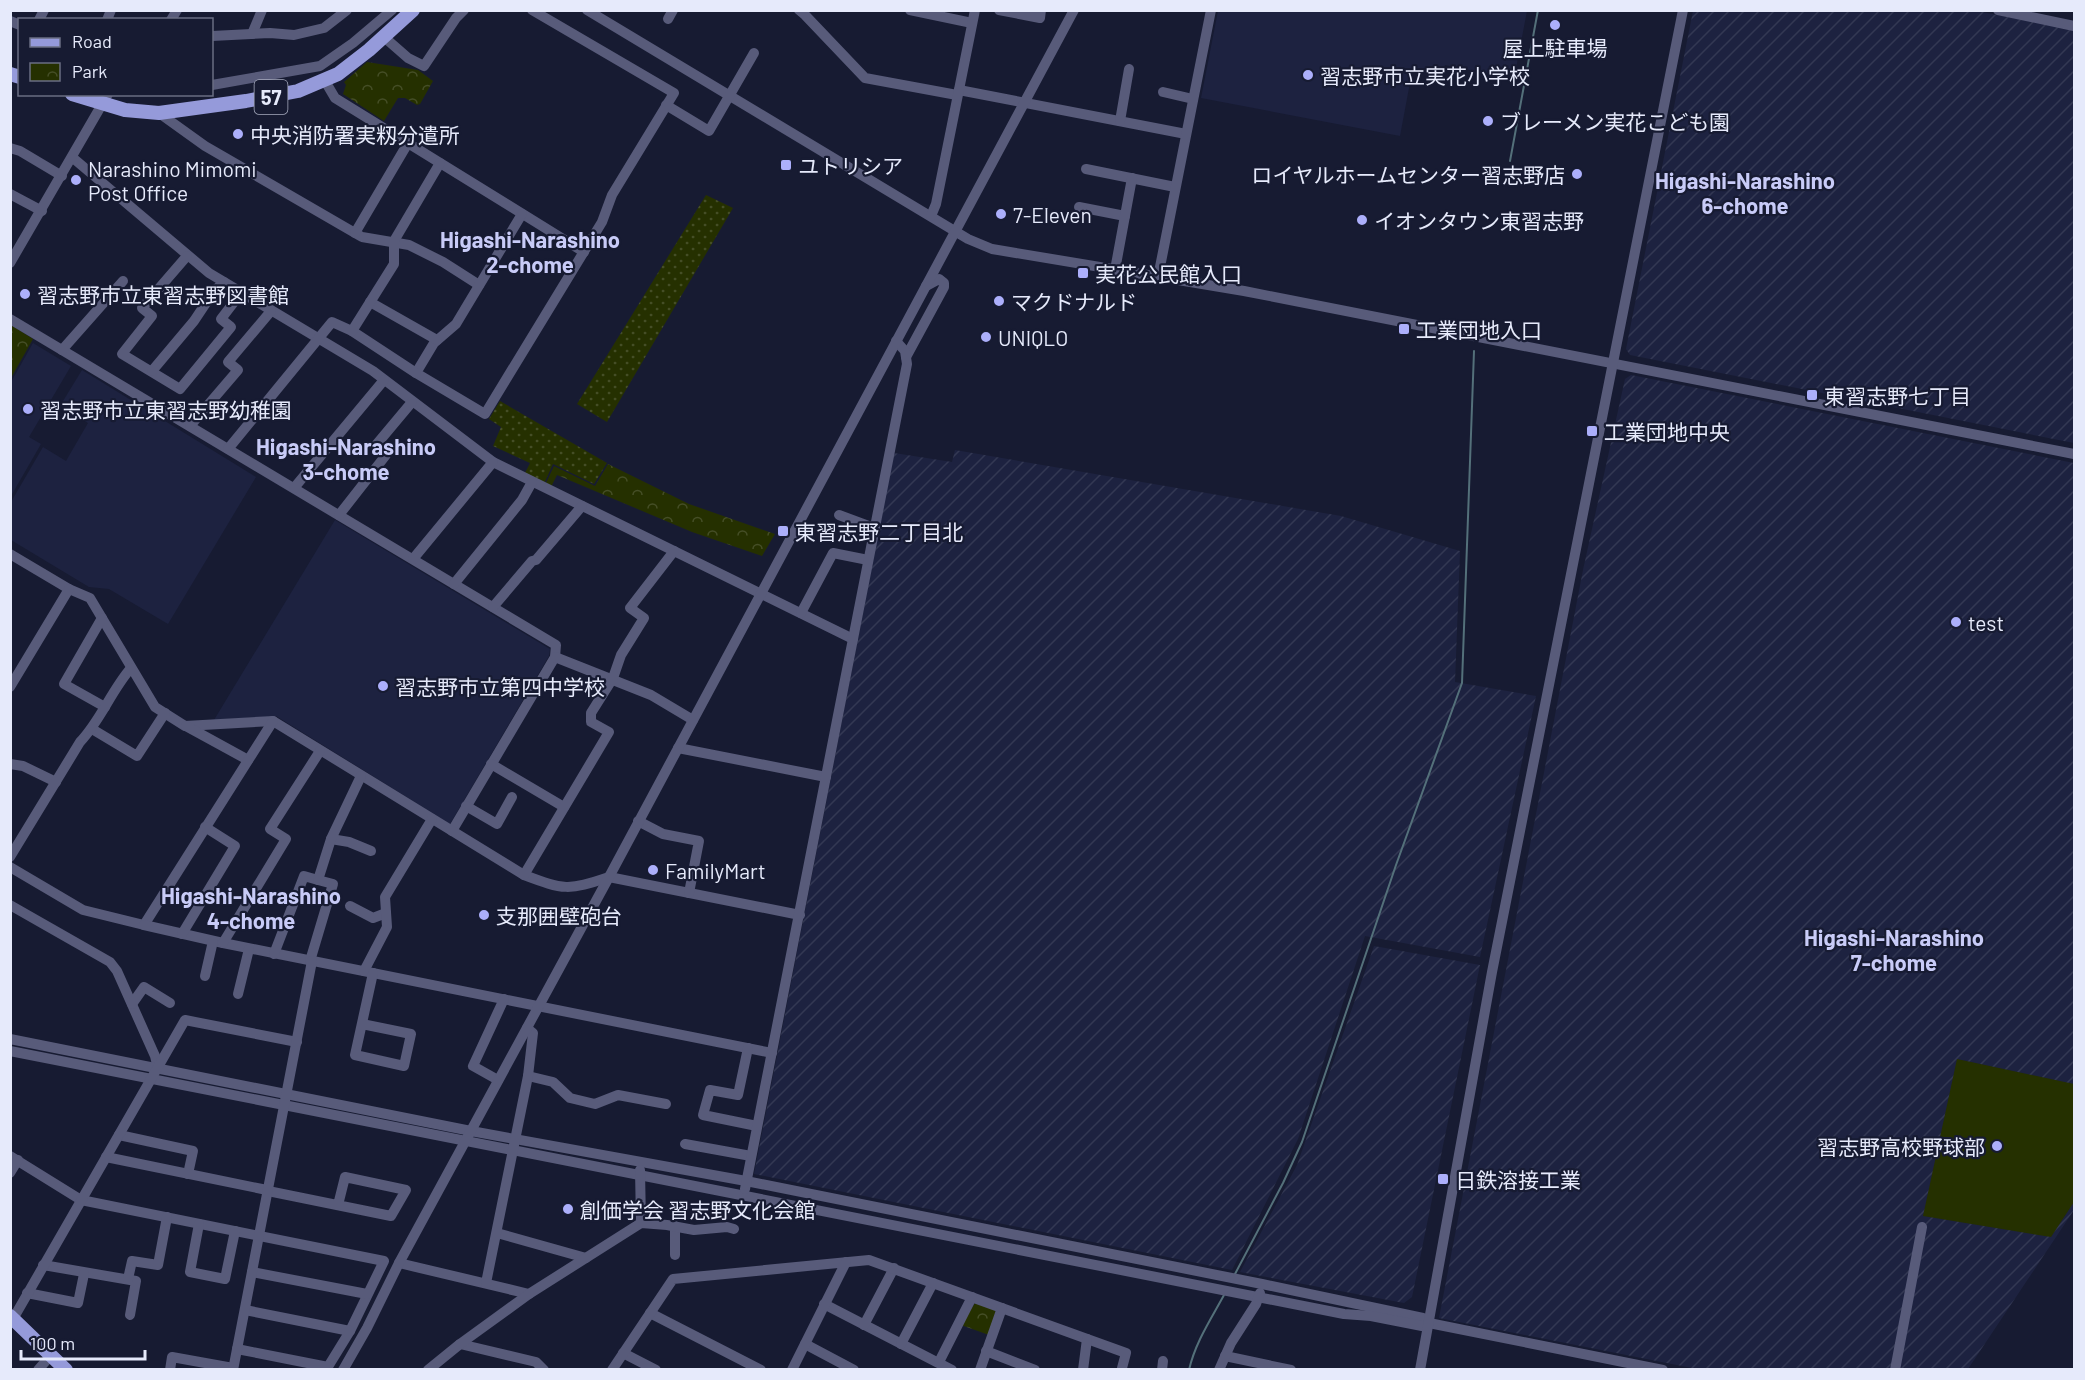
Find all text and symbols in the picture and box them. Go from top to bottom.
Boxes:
legend [18,18,213,96]
marker: 屋上駐車場 [1548,18,1562,32]
text: Road [72,30,112,52]
place label: 屋上駐車場 [1503,35,1608,60]
text: Park [72,60,107,82]
place label: 習志野市立実花小学校 [1320,63,1530,88]
marker: 習志野市立実花小学校 [1301,68,1315,82]
road number: 57 [254,80,288,114]
place label: ブレーメン実花こども園 [1500,109,1730,134]
marker: ブレーメン実花こども園 [1481,114,1495,128]
place label: 中央消防署実籾分遣所 [250,122,460,147]
marker: 中央消防署実籾分遣所 [231,127,245,141]
place label: ユトリシア [798,153,903,178]
place label: Narashino Mimomi Post Office [88,156,257,205]
marker: ユトリシア [779,158,793,172]
place label: ロイヤルホームセンター習志野店 [1251,162,1565,187]
marker: ロイヤルホームセンター習志野店 [1570,167,1584,181]
district label: Higashi-Narashino 6-chome [1655,167,1835,218]
marker: Narashino Mimomi Post Office [69,173,83,187]
place label: 7-Eleven [1013,202,1092,227]
marker: 7-Eleven [994,207,1008,221]
place label: イオンタウン東習志野 [1374,208,1584,233]
marker: イオンタウン東習志野 [1355,213,1369,227]
district label: Higashi-Narashino 2-chome [440,226,620,277]
place label: 実花公民館入口 [1095,261,1242,286]
marker: 実花公民館入口 [1076,266,1090,280]
place label: 習志野市立東習志野図書館 [37,282,289,307]
marker: 習志野市立東習志野図書館 [18,287,32,301]
place label: マクドナルド [1011,289,1137,314]
marker: マクドナルド [992,294,1006,308]
place label: 工業団地入口 [1416,317,1542,342]
marker: 工業団地入口 [1397,322,1411,336]
place label: UNIQLO [998,325,1068,350]
marker: UNIQLO [979,330,993,344]
place label: 東習志野七丁目 [1824,383,1971,408]
marker: 東習志野七丁目 [1805,388,1819,402]
place label: 習志野市立東習志野幼稚園 [40,397,292,422]
marker: 習志野市立東習志野幼稚園 [21,402,35,416]
place label: 工業団地中央 [1604,419,1730,444]
marker: 工業団地中央 [1585,424,1599,438]
district label: Higashi-Narashino 3-chome [256,433,436,484]
place label: 東習志野二丁目北 [795,519,963,544]
marker: 東習志野二丁目北 [776,524,790,538]
place label: test [1968,610,2004,635]
marker: test [1949,615,1963,629]
place label: 習志野市立第四中学校 [395,674,605,699]
marker: 習志野市立第四中学校 [376,679,390,693]
place label: FamilyMart [665,858,766,883]
marker: FamilyMart [646,863,660,877]
district label: Higashi-Narashino 4-chome [161,882,341,933]
place label: 支那囲壁砲台 [496,903,622,928]
marker: 支那囲壁砲台 [477,908,491,922]
district label: Higashi-Narashino 7-chome [1804,924,1984,975]
place label: 習志野高校野球部 [1817,1134,1985,1159]
marker: 習志野高校野球部 [1990,1139,2004,1153]
place label: 日鉄溶接工業 [1455,1167,1581,1192]
marker: 日鉄溶接工業 [1436,1172,1450,1186]
place label: 創価学会 習志野文化会館 [580,1197,815,1222]
marker: 創価学会 習志野文化会館 [561,1202,575,1216]
scale bar [21,1323,146,1361]
text: 100 m [30,1332,75,1354]

